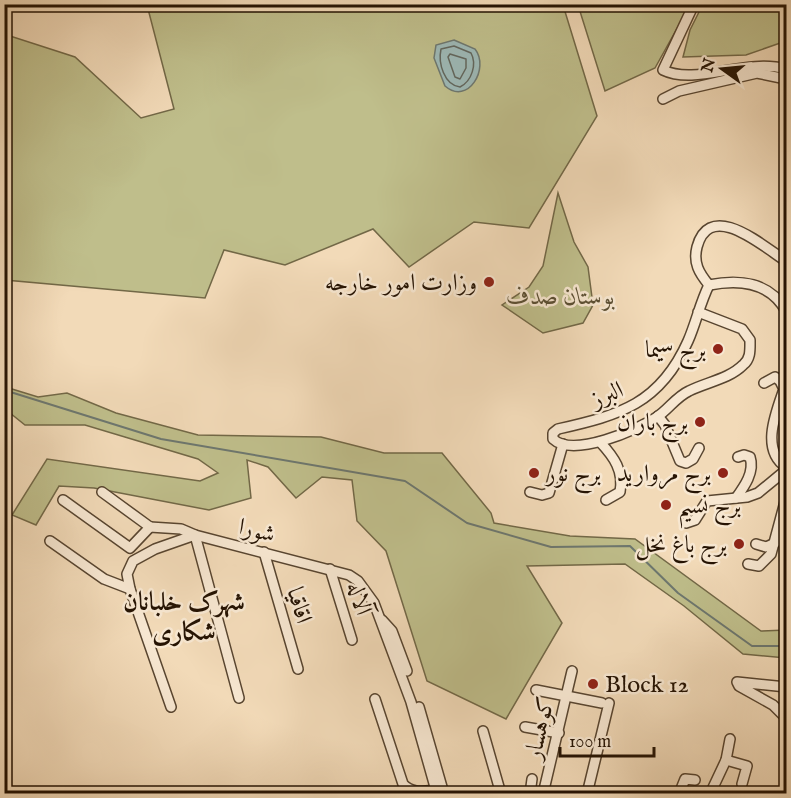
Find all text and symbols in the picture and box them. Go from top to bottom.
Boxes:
north arrow [692,39,752,99]
text: N [698,56,721,76]
place label: وزارت امور خارجه [325,268,477,299]
marker: وزارت امور خارجه [482,275,496,289]
park label: بوستان صدف [507,282,616,313]
place label: برج سیما [645,335,706,370]
marker: برج سیما [711,342,725,356]
street label: البرز [585,375,628,417]
place label: برج باران [617,408,688,443]
marker: برج باران [693,415,707,429]
place label: برج نور [544,459,601,494]
place label: برج مروارید [617,459,711,494]
marker: برج نور [527,466,541,480]
marker: برج مروارید [716,466,730,480]
place label: برج نسیم [678,491,741,529]
marker: برج نسیم [659,498,673,512]
street label: شورا [235,512,278,551]
place label: برج باغ نخل [635,530,727,565]
marker: برج باغ نخل [732,537,746,551]
street label: آلاله [339,578,379,622]
street label: اقاقیا [278,584,319,627]
district label: شهرک خلبانان شکاری [123,586,245,649]
place label: Block 12 [605,670,689,701]
marker: Block 12 [586,677,600,691]
street label: کوهسار [518,694,563,765]
scale bar [560,720,654,758]
text: 100 m [569,731,611,754]

